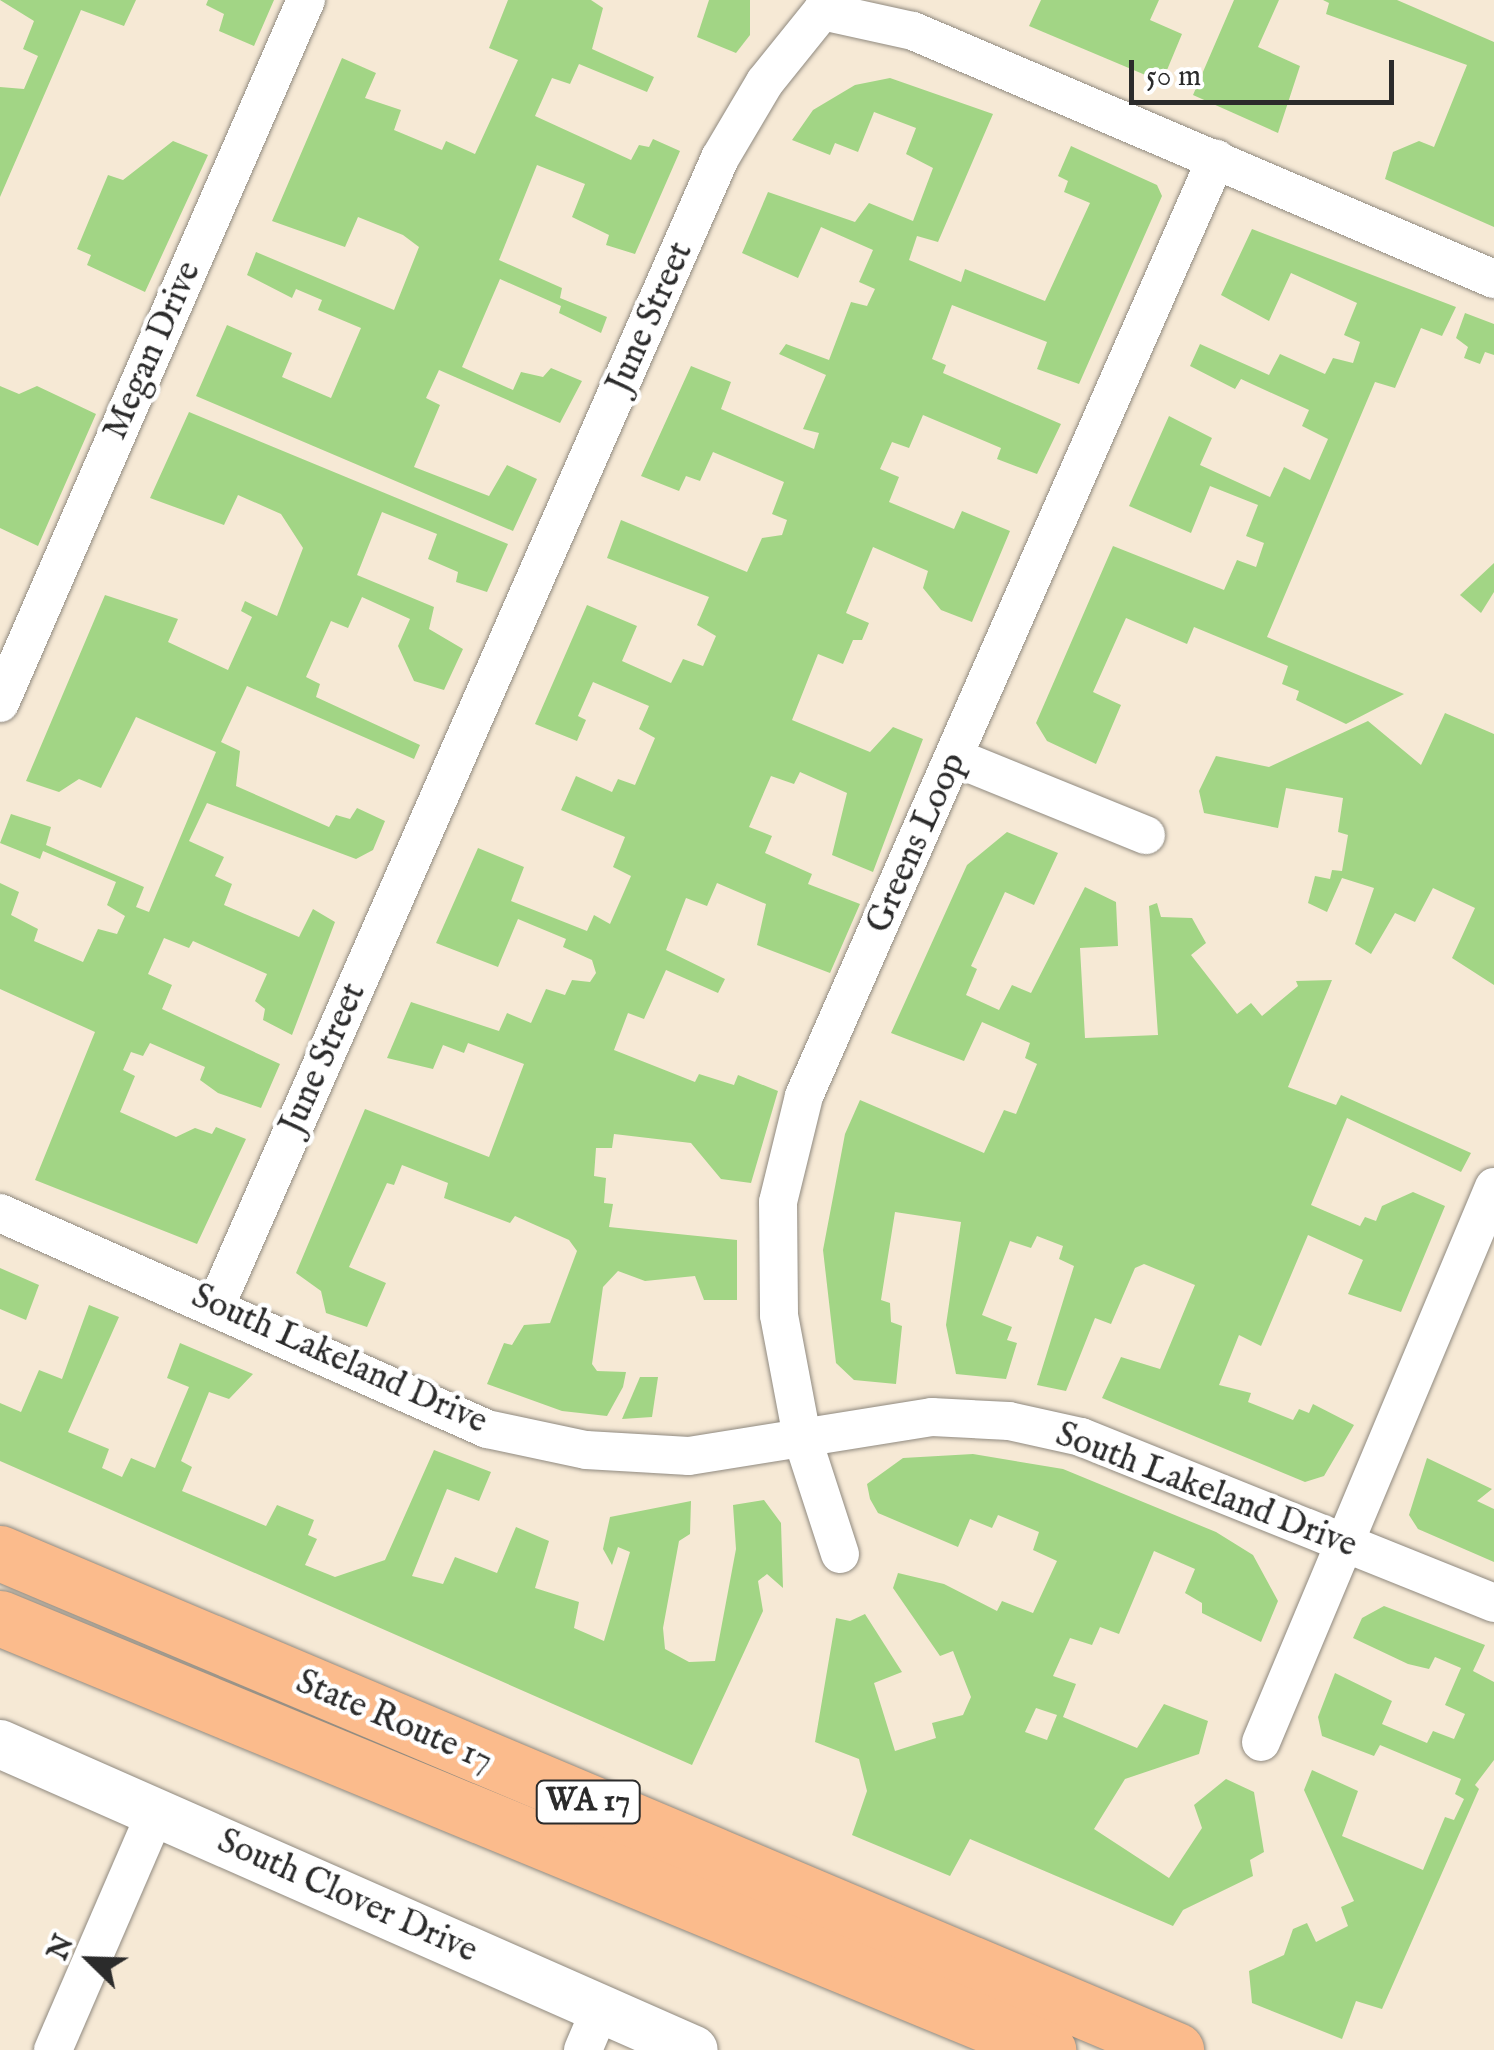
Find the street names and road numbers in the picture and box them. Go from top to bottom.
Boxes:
street label: June Street [599,236,703,400]
street label: Megan Drive [95,255,211,447]
street label: Greens Loop [859,746,975,940]
street label: June Street [272,977,376,1141]
street label: South Lakeland Drive [185,1276,493,1444]
street label: South Lakeland Drive [1050,1414,1362,1568]
street label: State Route 17 [289,1662,499,1782]
road number: WA 17 [536,1775,640,1829]
street label: South Clover Drive [211,1821,483,1973]

